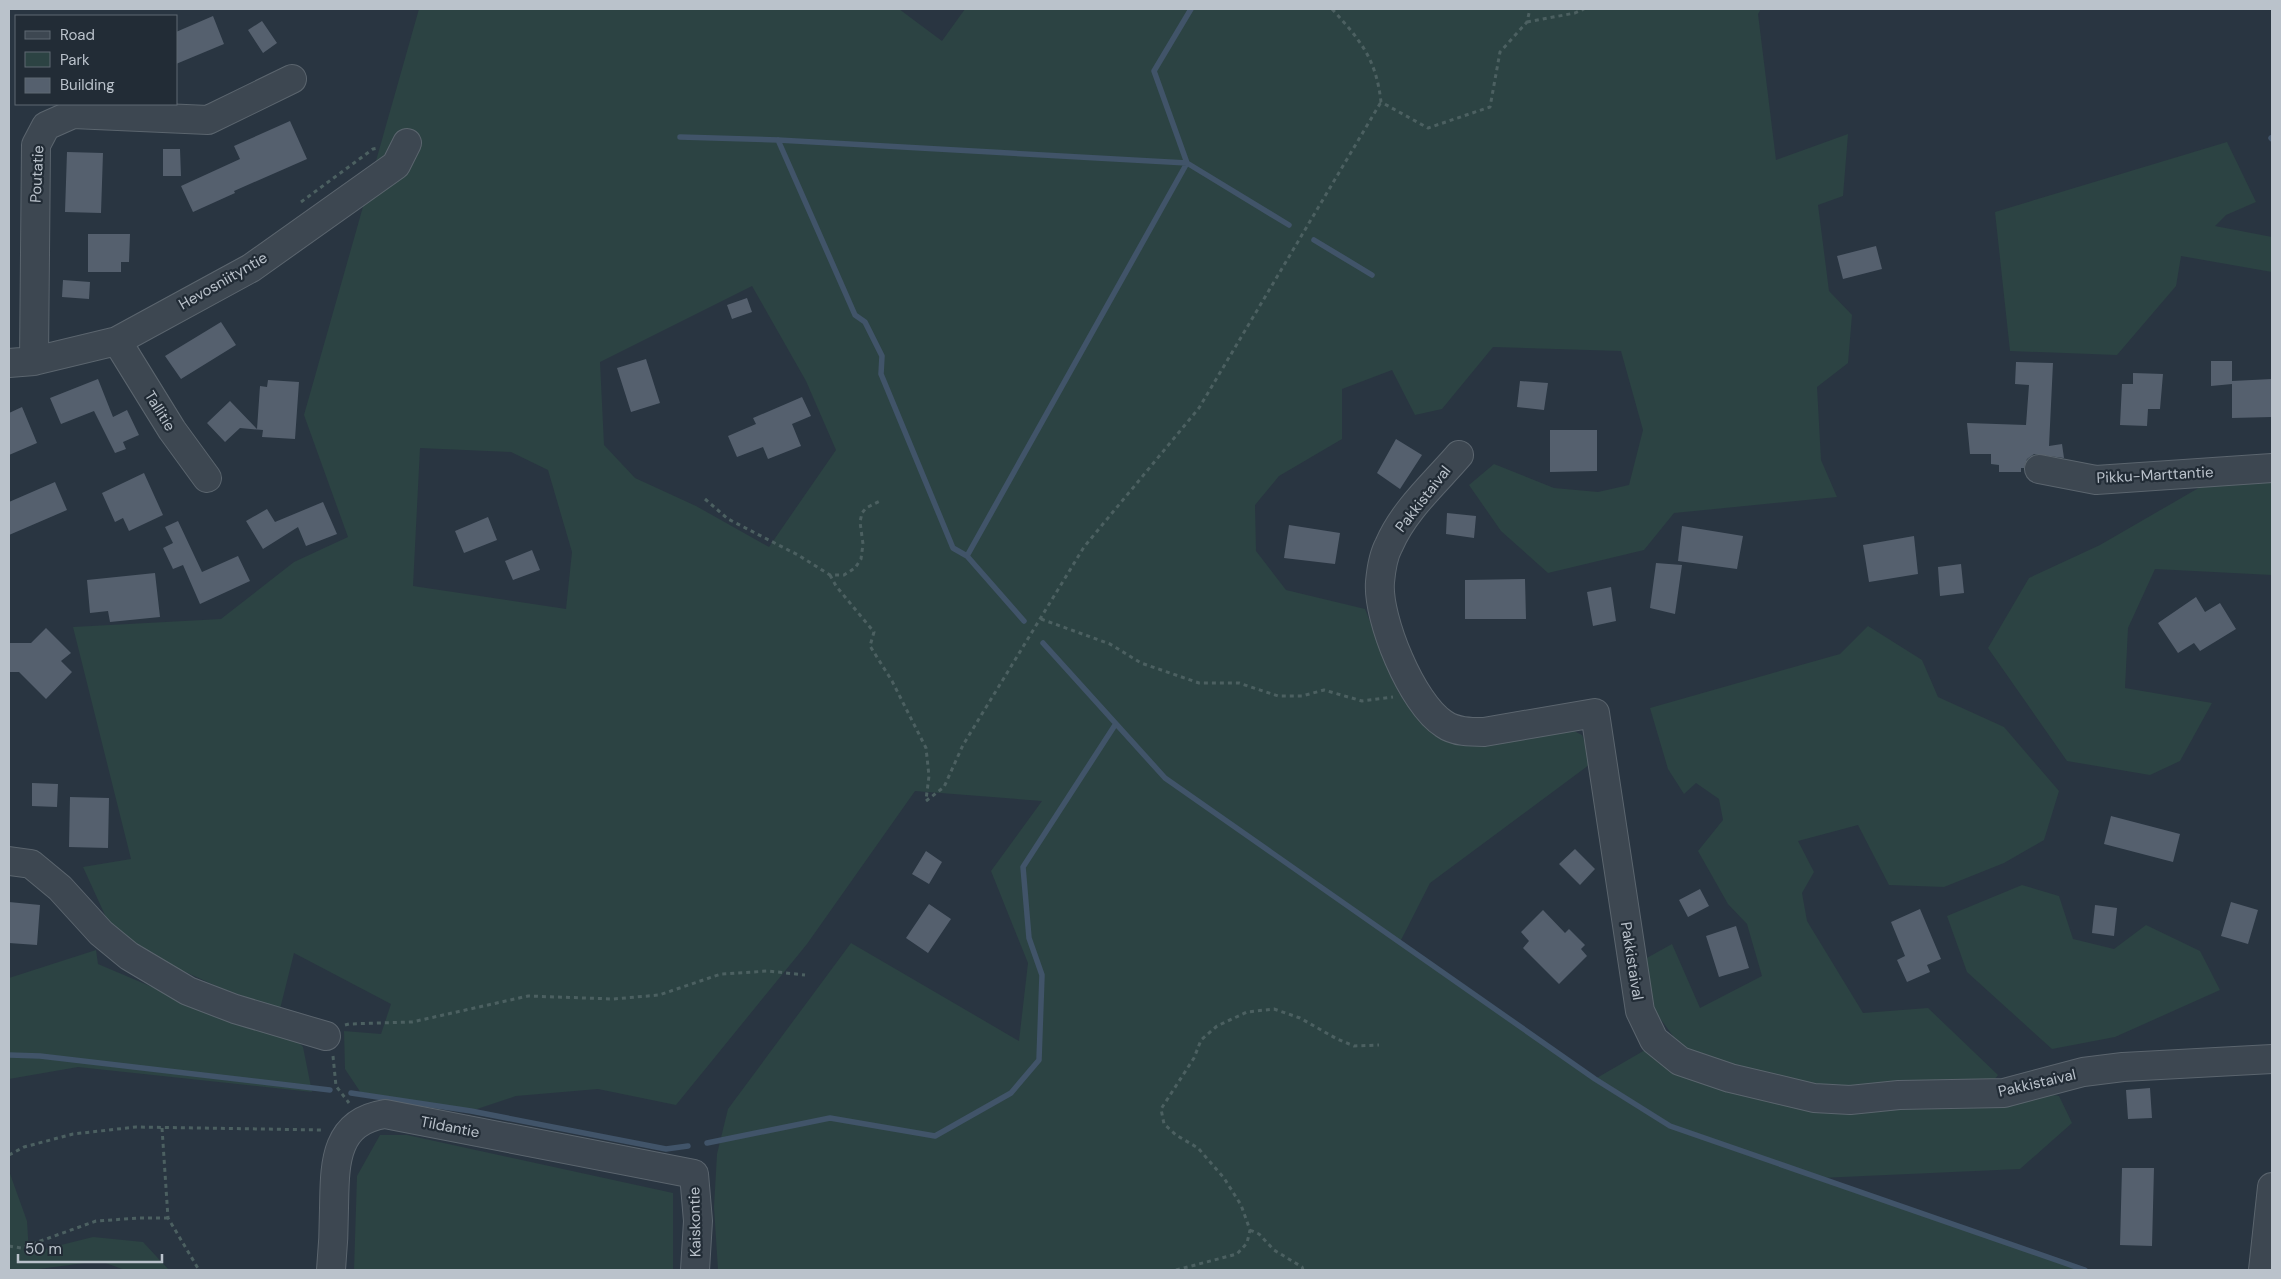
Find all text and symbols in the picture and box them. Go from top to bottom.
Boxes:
legend [15,15,178,105]
text: Road [60,25,95,45]
text: Park [60,50,90,70]
text: Building [60,75,115,95]
street label: Poutatie [26,145,48,203]
street label: Hevosniityntie [175,248,271,314]
street label: Tallitie [140,387,180,435]
street label: Pakkistaival [1391,462,1455,536]
street label: Pikku-Marttantie [2096,462,2214,488]
street label: Pakkistaival [1616,920,1648,1002]
street label: Pakkistaival [1996,1064,2078,1102]
street label: Tildantie [419,1112,481,1142]
street label: Kaiskontie [684,1187,706,1257]
scale bar [18,1232,161,1264]
text: 50 m [25,1239,62,1259]

